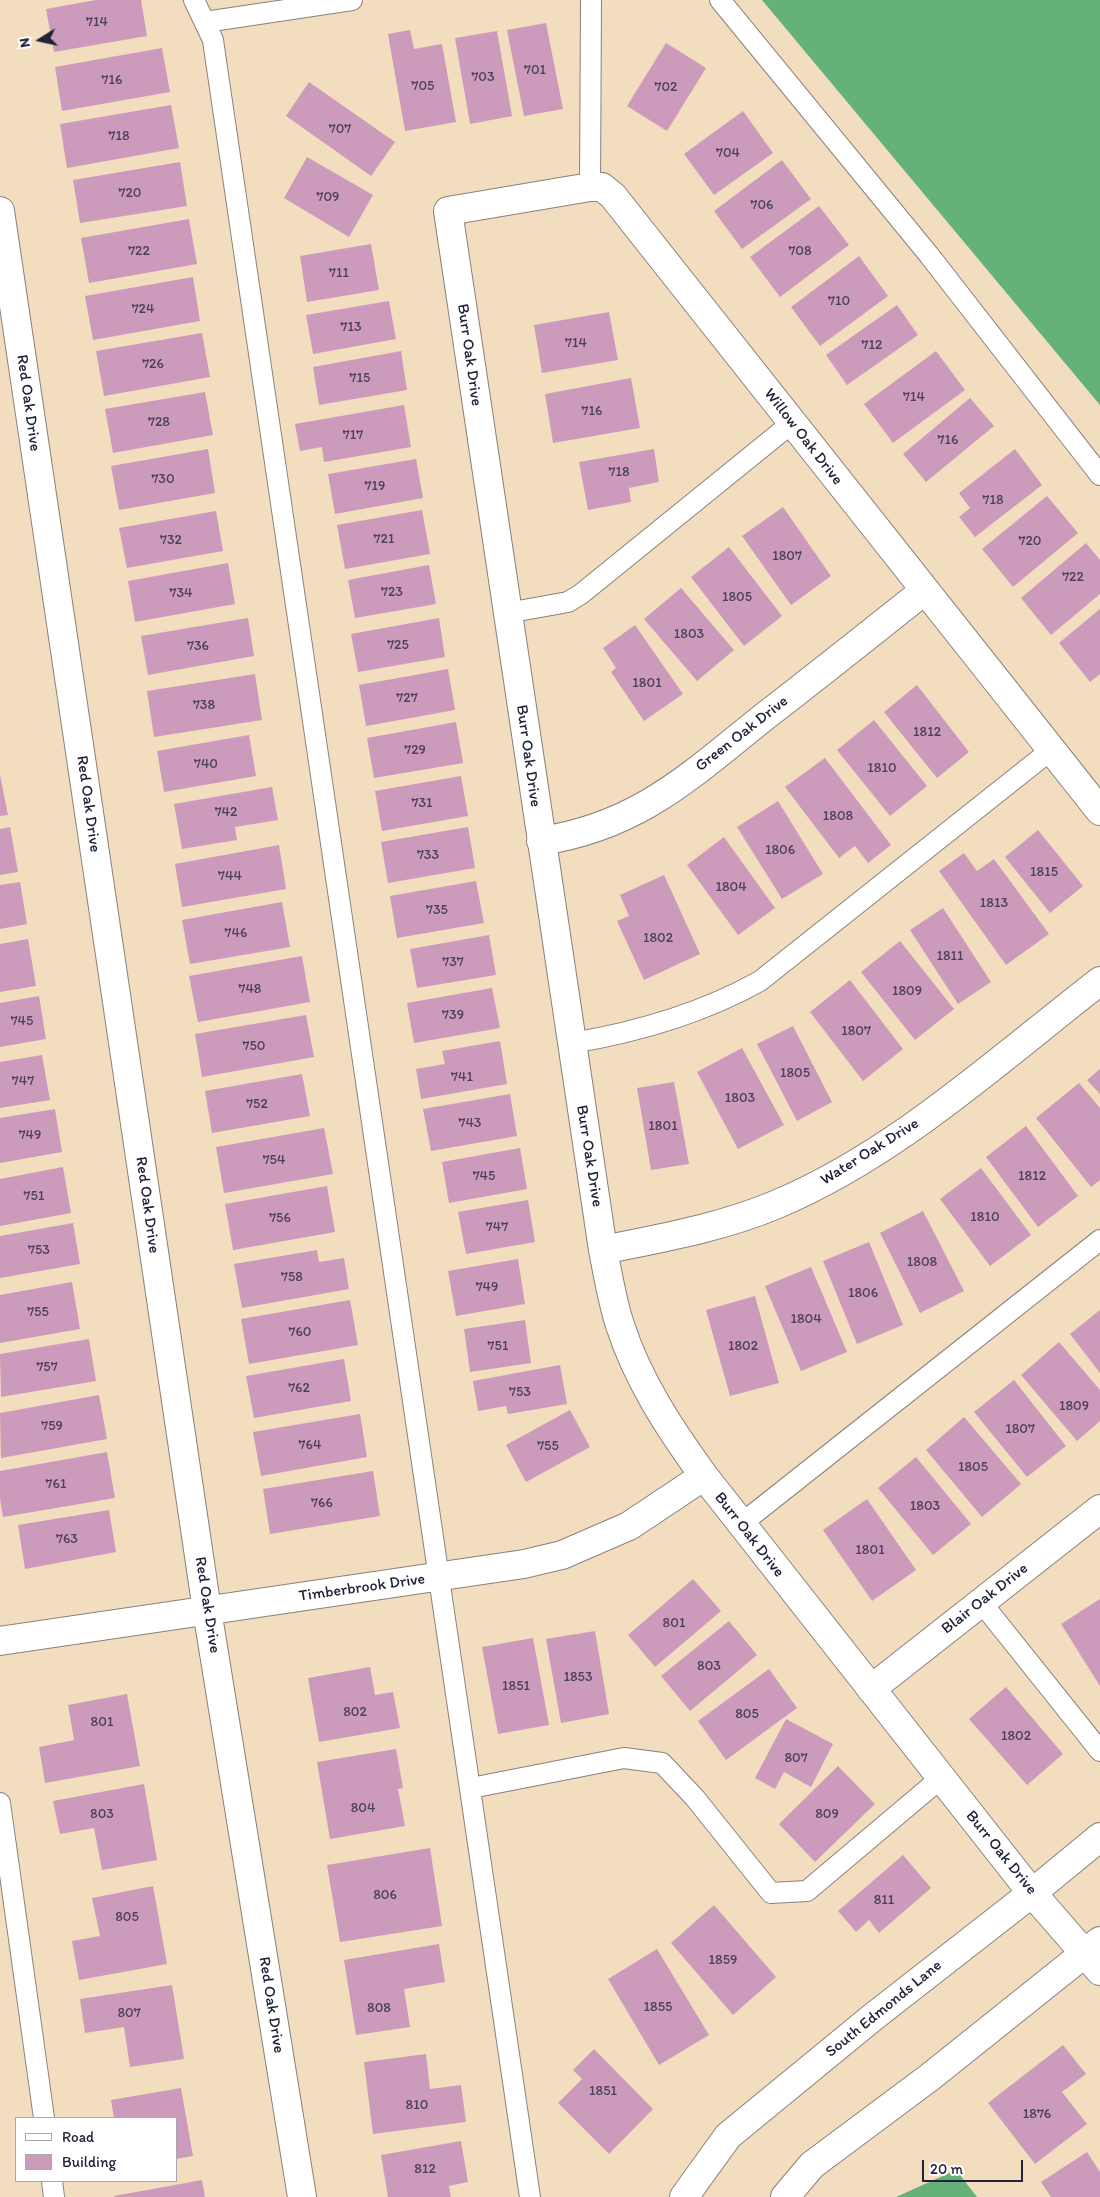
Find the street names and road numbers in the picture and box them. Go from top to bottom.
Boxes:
street label: Burr Oak Drive [452,303,486,407]
street label: Red Oak Drive [12,353,44,453]
street label: Willow Oak Drive [759,385,847,489]
street label: Green Oak Drive [692,692,792,776]
street label: Burr Oak Drive [511,704,545,808]
street label: Red Oak Drive [72,754,104,854]
street label: Burr Oak Drive [571,1104,607,1208]
street label: Water Oak Drive [817,1114,923,1190]
street label: Red Oak Drive [131,1155,163,1255]
street label: Burr Oak Drive [710,1489,788,1581]
street label: Red Oak Drive [190,1555,224,1655]
street label: Blair Oak Drive [938,1559,1032,1639]
street label: Timberbrook Drive [298,1570,426,1606]
street label: Burr Oak Drive [961,1807,1041,1899]
street label: Red Oak Drive [254,1955,288,2055]
street label: South Edmonds Lane [822,1956,946,2062]

